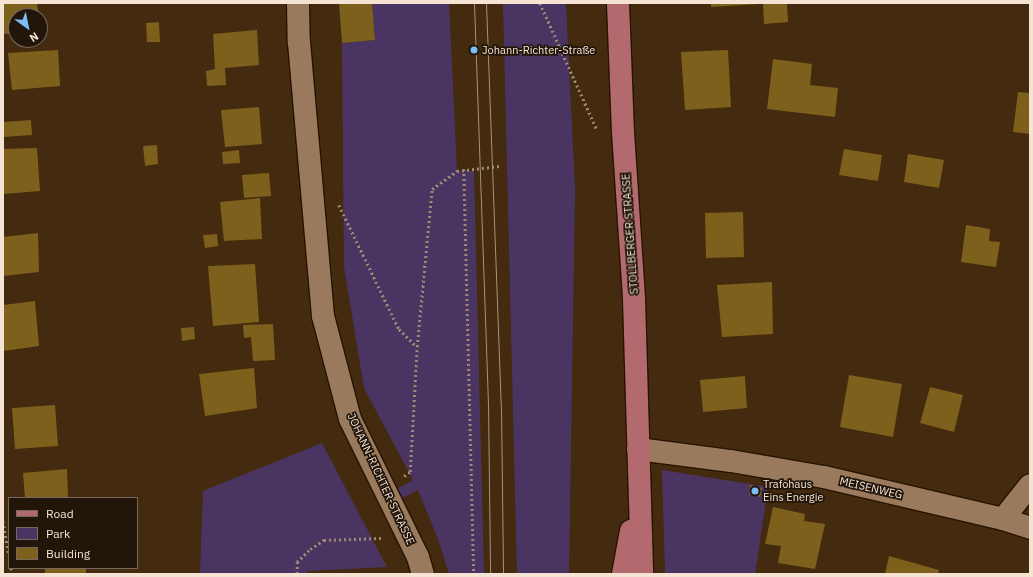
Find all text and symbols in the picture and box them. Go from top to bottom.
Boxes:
north arrow [8,8,48,48]
text: N [27,29,41,45]
place label: Johann-Richter-Straße [482,43,595,57]
marker: Johann-Richter-Straße [469,45,479,55]
street label: STOLLBERGER STRASSE [619,173,641,295]
street label: JOHANN-RICHTER-STRASSE [345,411,417,547]
street label: MEISENWEG [838,474,904,502]
place label: Trafohaus Eins Energie [763,478,823,504]
marker: Trafohaus Eins Energie [750,486,760,496]
legend [8,497,138,569]
text: Road [46,506,74,521]
text: Park [46,526,70,541]
text: Building [46,546,90,561]

